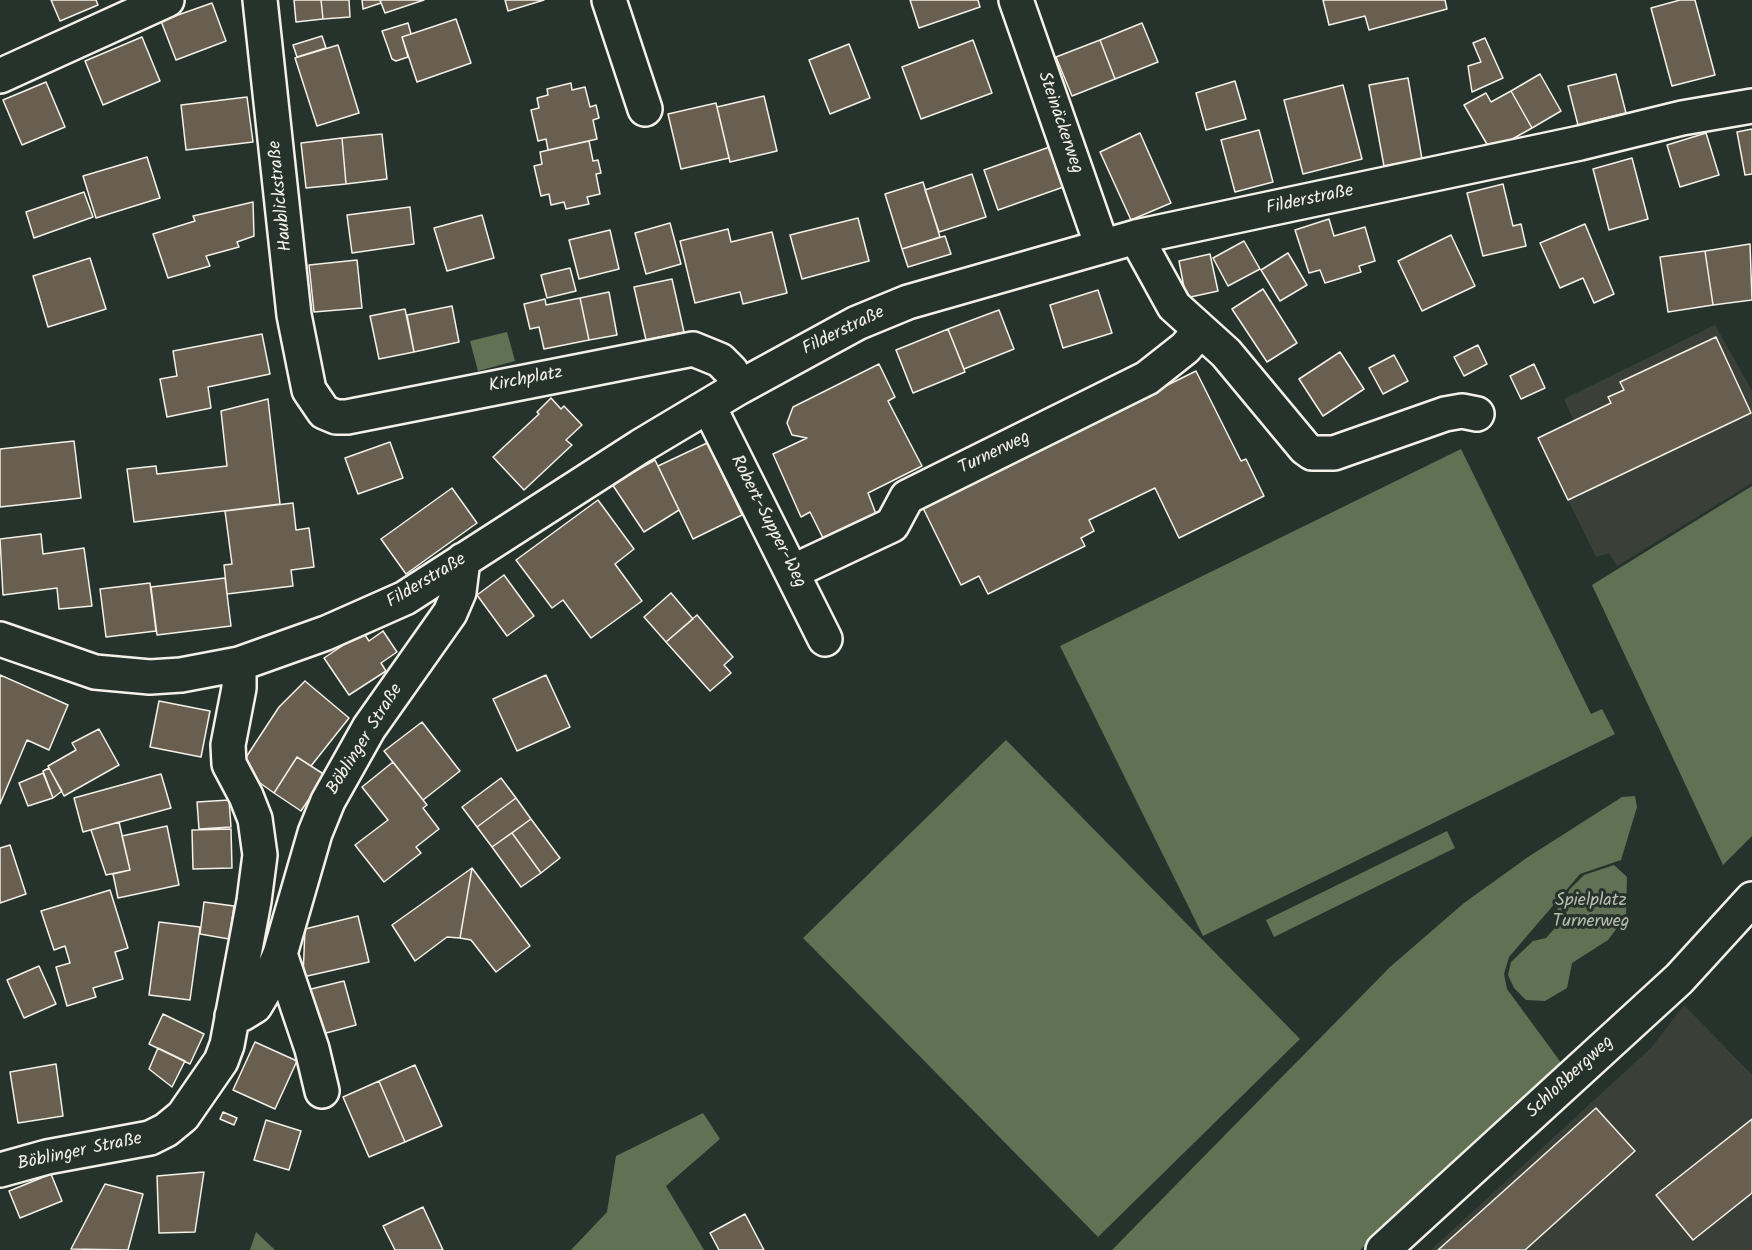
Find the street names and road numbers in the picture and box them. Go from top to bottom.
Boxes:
street label: Steinäckerweg [1031,69,1087,177]
street label: Haublickstraße [265,139,299,253]
street label: Filderstraße [1264,181,1356,221]
street label: Filderstraße [799,303,889,361]
street label: Kirchplatz [487,363,565,399]
street label: Turnerweg [956,427,1034,481]
street label: Robert-Supper-Weg [724,452,810,592]
street label: Filderstraße [383,550,471,614]
street label: Böblinger Straße [323,681,409,799]
street label: Schloßbergweg [1523,1032,1619,1124]
street label: Böblinger Straße [16,1129,144,1177]

